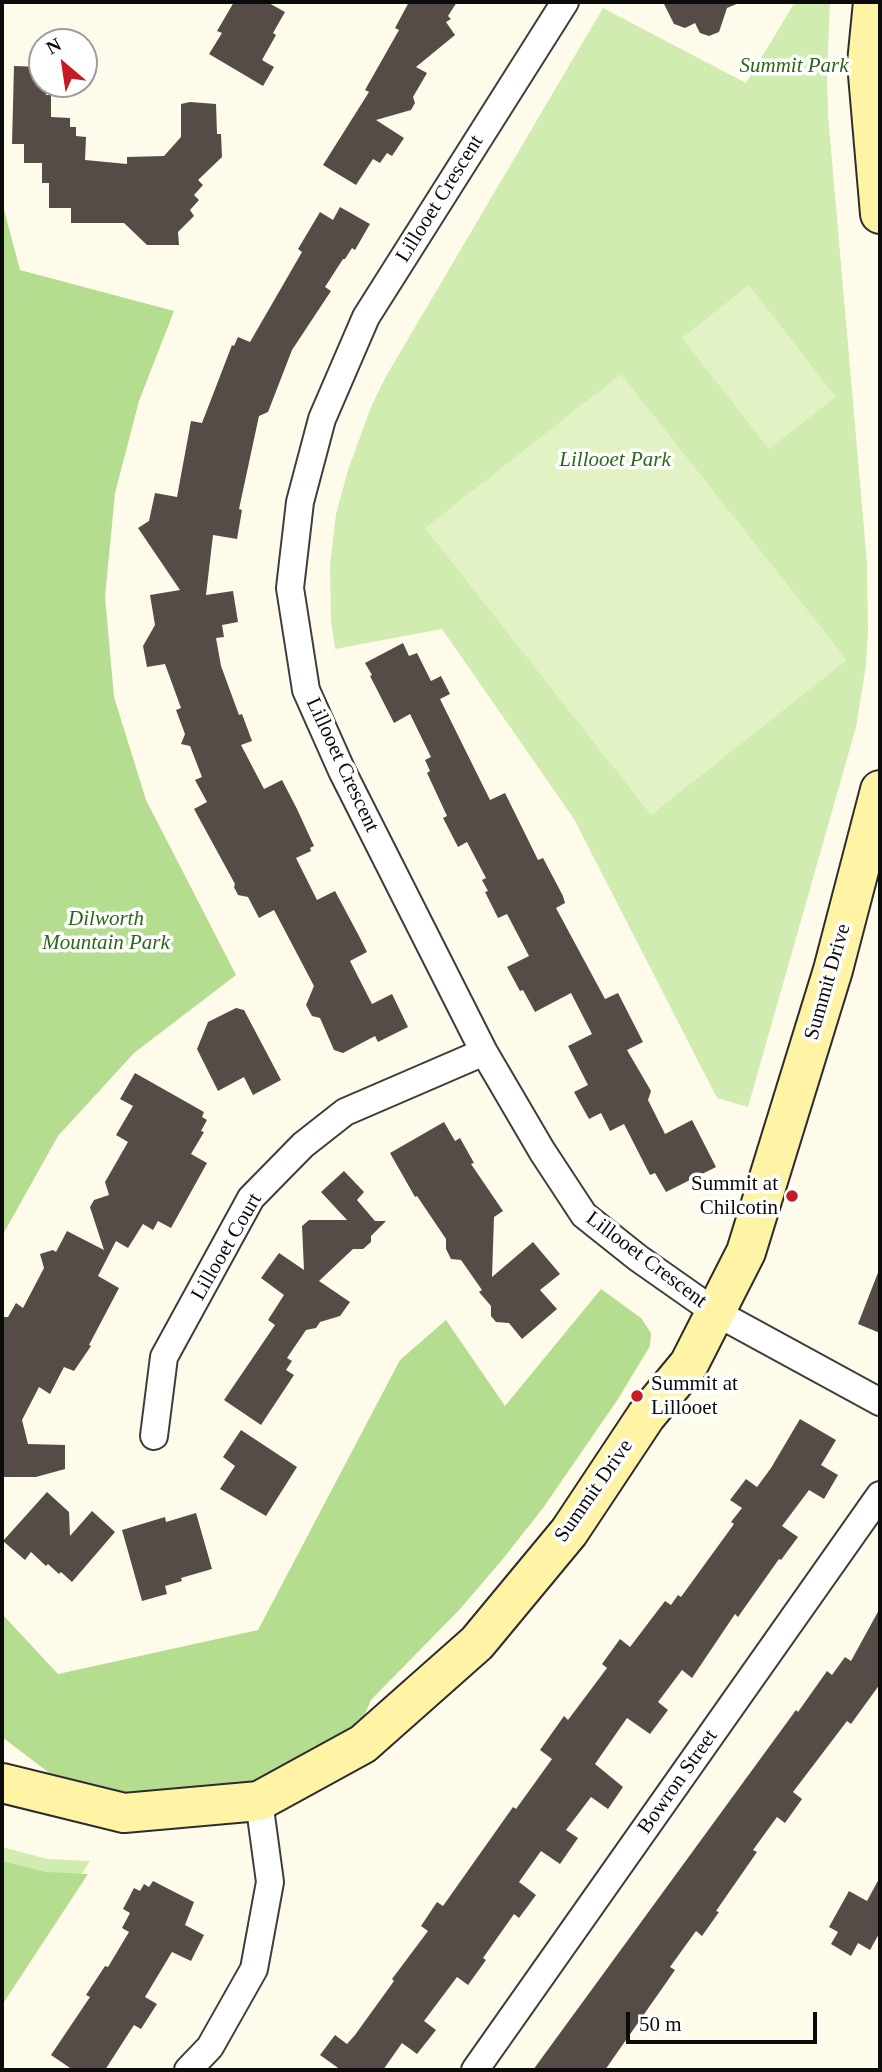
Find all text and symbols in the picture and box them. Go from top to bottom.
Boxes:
north arrow [28,28,98,98]
text: N [42,33,65,58]
park label: Summit Park [739,53,849,79]
street label: Lillooet Crescent [391,131,489,267]
park label: Lillooet Park [559,447,671,473]
street label: Lillooet Crescent [300,694,384,836]
park label: Dilworth Mountain Park [42,906,170,956]
street label: Summit Drive [799,921,857,1043]
place label: Summit at Chilcotin [691,1171,778,1221]
marker: Summit at Chilcotin [784,1188,800,1204]
street label: Lillooet Court [186,1189,268,1305]
street label: Lillooet Crescent [580,1206,712,1314]
place label: Summit at Lillooet [651,1371,738,1421]
marker: Summit at Lillooet [629,1388,645,1404]
street label: Summit Drive [549,1435,639,1547]
street label: Bowron Street [633,1725,723,1839]
scale bar [630,1998,821,2042]
text: 50 m [639,2012,682,2036]

